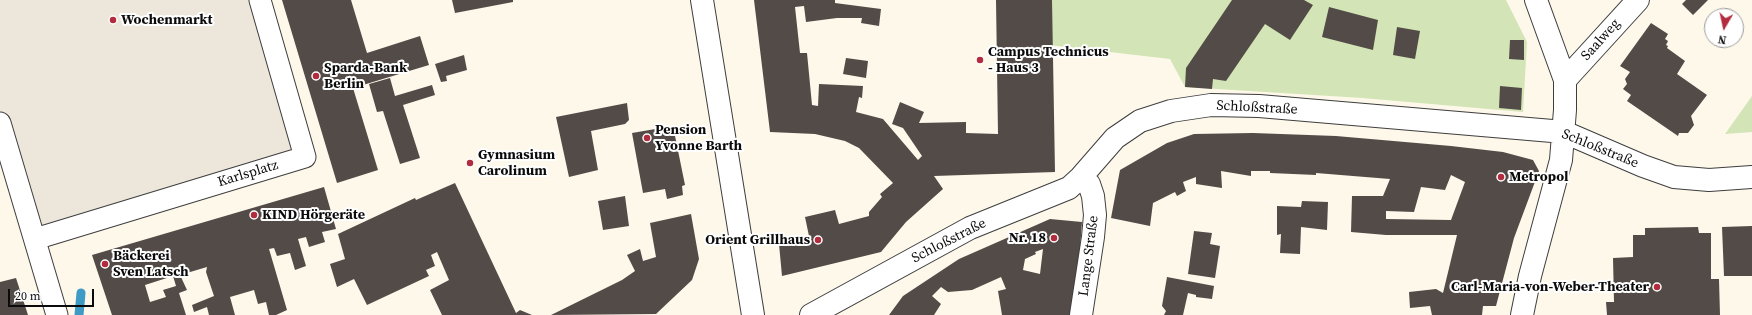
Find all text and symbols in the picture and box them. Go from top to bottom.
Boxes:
north arrow [1704,8,1744,48]
place label: Wochenmarkt [121,12,212,28]
marker: Wochenmarkt [108,15,118,25]
street label: Saalweg [1578,16,1624,64]
text: N [1717,31,1727,47]
place label: Campus Technicus - Haus 3 [988,44,1109,76]
marker: Campus Technicus - Haus 3 [975,55,985,65]
place label: Sparda-Bank Berlin [324,60,407,92]
marker: Sparda-Bank Berlin [311,71,321,81]
street label: Schloßstraße [1216,97,1298,119]
place label: Pension Yvonne Barth [655,122,742,154]
street label: Schloßstraße [1559,126,1641,172]
marker: Pension Yvonne Barth [642,133,652,143]
place label: Gymnasium Carolinum [478,147,555,180]
street label: Karlsplatz [216,157,280,191]
marker: Gymnasium Carolinum [465,158,475,168]
place label: Metropol [1509,169,1569,185]
marker: Metropol [1496,172,1506,182]
place label: KIND Hörgeräte [262,207,365,223]
marker: KIND Hörgeräte [249,210,259,220]
street label: Schloßstraße [909,215,989,267]
street label: Lange Straße [1076,215,1102,297]
place label: Nr. 18 [1009,230,1046,246]
place label: Orient Grillhaus [705,232,810,248]
marker: Nr. 18 [1049,233,1059,243]
marker: Orient Grillhaus [813,235,823,245]
place label: Bäckerei Sven Latsch [113,248,189,280]
marker: Bäckerei Sven Latsch [100,259,110,269]
place label: Carl-Maria-von-Weber-Theater [1451,279,1649,295]
scale bar [10,281,96,307]
marker: Carl-Maria-von-Weber-Theater [1652,282,1662,292]
text: 20 m [15,288,41,304]

